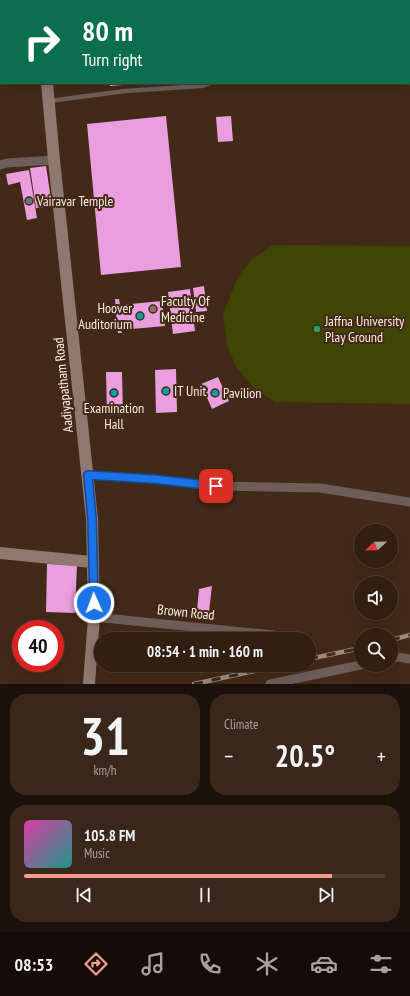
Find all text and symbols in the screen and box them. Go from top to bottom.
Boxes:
text: 80 m [82,12,133,49]
icon: right [16,16,68,68]
text: Turn right [82,48,142,71]
place label: Vairavar Temple [36,192,114,210]
marker: Vairavar Temple [24,196,34,206]
place label: Faculty Of Medicine [161,292,210,326]
place label: Hoover Auditorium [78,299,132,333]
marker: Faculty Of Medicine [148,304,158,314]
marker: Hoover Auditorium [135,311,145,321]
place label: Jaffna University Play Ground [324,312,405,346]
marker: Jaffna University Play Ground [312,324,322,334]
street label: Aadiyapatham Road [49,337,77,433]
place label: IT Unit [174,382,207,400]
place label: Pavilion [223,384,262,402]
marker: IT Unit [161,386,171,396]
marker: Examination Hall [109,388,119,398]
marker: Pavilion [210,388,220,398]
place label: Examination Hall [84,399,144,433]
pin [199,469,233,503]
icon: arrive [205,475,227,497]
north arrow [354,524,398,568]
map controls [354,524,398,672]
button: sound [354,576,398,620]
position arrow [73,582,115,624]
street label: Brown Road [156,600,216,624]
speed limit sign: 40 [12,620,64,672]
button: search [354,628,398,672]
text: 08:54 · 1 min · 160 m [147,642,263,661]
text: 31 [80,702,130,769]
text: Climate [224,716,258,733]
text: 20.5° [275,736,335,775]
text: − [224,742,233,770]
text: + [377,742,386,770]
text: km/h [93,762,117,779]
text: 105.8 FM [84,826,135,845]
text: Music [84,845,110,862]
icon: previous [73,884,95,906]
icon: pause [194,884,216,906]
icon: next [315,884,337,906]
icon: directions [82,950,110,978]
icon: music [139,950,167,978]
icon: phone [196,950,224,978]
icon: climate [253,950,281,978]
icon: car [310,950,338,978]
icon: filters [367,950,395,978]
text: 08:53 [15,953,53,976]

